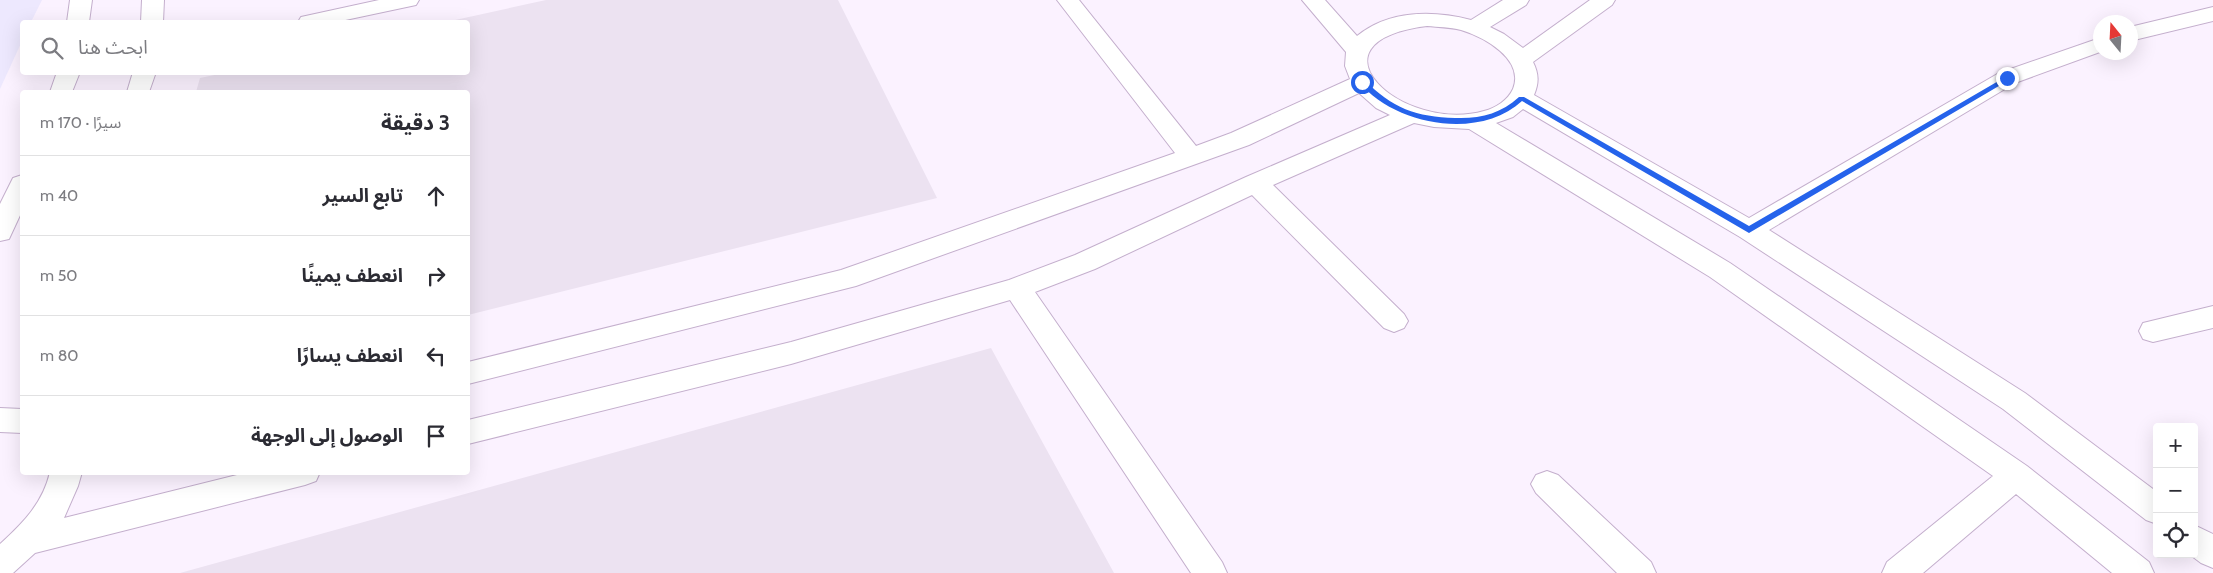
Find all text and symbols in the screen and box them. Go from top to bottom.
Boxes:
north arrow [2093,15,2138,60]
search box [20,20,470,75]
icon: search [38,34,66,62]
text: ابحث هنا [78,36,148,59]
route end [1996,67,2019,90]
route start [1351,71,1374,94]
text: 3 دقيقة [381,110,450,135]
text: سيرًا · 170 m [40,113,121,132]
icon: ahead [422,182,450,210]
text: تابع السير [322,184,403,207]
text: 40 m [40,186,78,205]
icon: right [422,262,450,290]
text: انعطف يمينًا [302,264,403,287]
text: 50 m [40,266,77,285]
icon: left [422,342,450,370]
text: انعطف يسارًا [297,344,403,367]
text: 80 m [40,346,79,365]
icon: arrive [422,422,450,450]
map controls [2153,423,2198,558]
button: + [2153,423,2198,468]
text: الوصول إلى الوجهة [251,424,403,447]
button: − [2153,468,2198,513]
button: locate [2153,513,2198,558]

